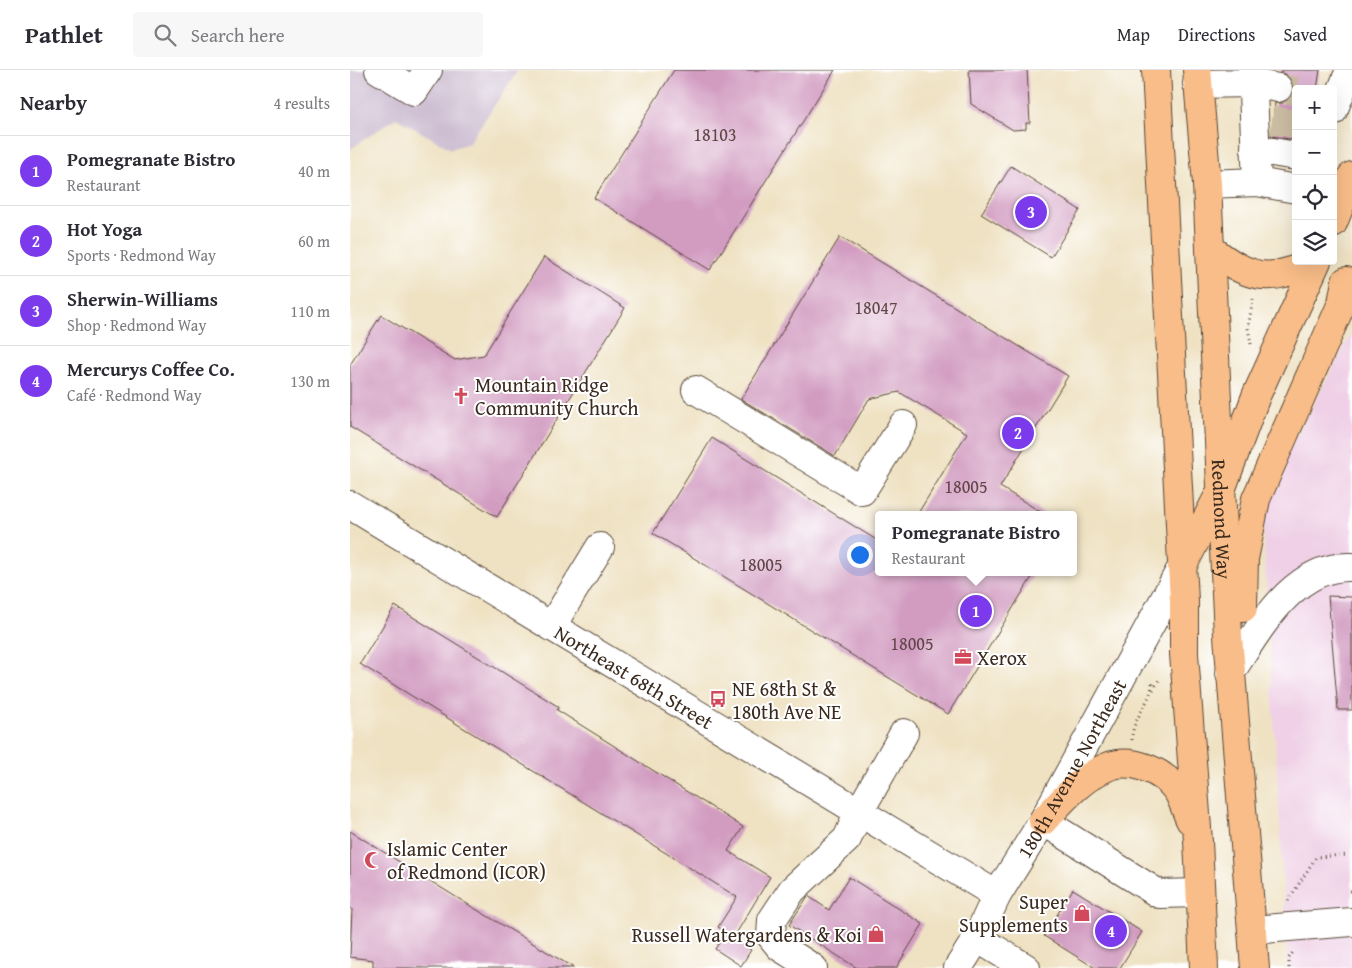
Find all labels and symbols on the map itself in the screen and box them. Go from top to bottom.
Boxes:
house number: 18103 [693,121,737,148]
pin: 3 [1015,193,1047,231]
house number: 18047 [854,294,898,321]
place label: Mountain Ridge Community Church [475,370,639,422]
church icon: Mountain Ridge Community Church [451,386,471,406]
pin: 2 [1002,414,1034,452]
street label: Redmond Way [1205,459,1240,580]
house number: 18005 [944,473,988,500]
your location [847,542,873,568]
house number: 18005 [739,551,783,578]
pin: 1 [960,592,992,630]
street label: Northeast 68th Street [549,617,719,735]
house number: 18005 [890,630,934,657]
place label: Xerox [977,643,1028,672]
office icon: Xerox [953,647,973,667]
street label: 180th Avenue Northeast [1009,673,1133,863]
place label: NE 68th St & 180th Ave NE [732,674,841,726]
bus stop icon: NE 68th St & 180th Ave NE [708,689,728,709]
place label: Islamic Center of Redmond (ICOR) [387,834,546,886]
mosque icon: Islamic Center of Redmond (ICOR) [363,850,383,870]
place label: Super Supplements [959,887,1068,939]
shop icon: Super Supplements [1072,903,1092,923]
pin: 4 [1095,912,1127,950]
place label: Russell Watergardens & Koi [632,920,862,949]
shop icon: Russell Watergardens & Koi [866,924,886,944]

